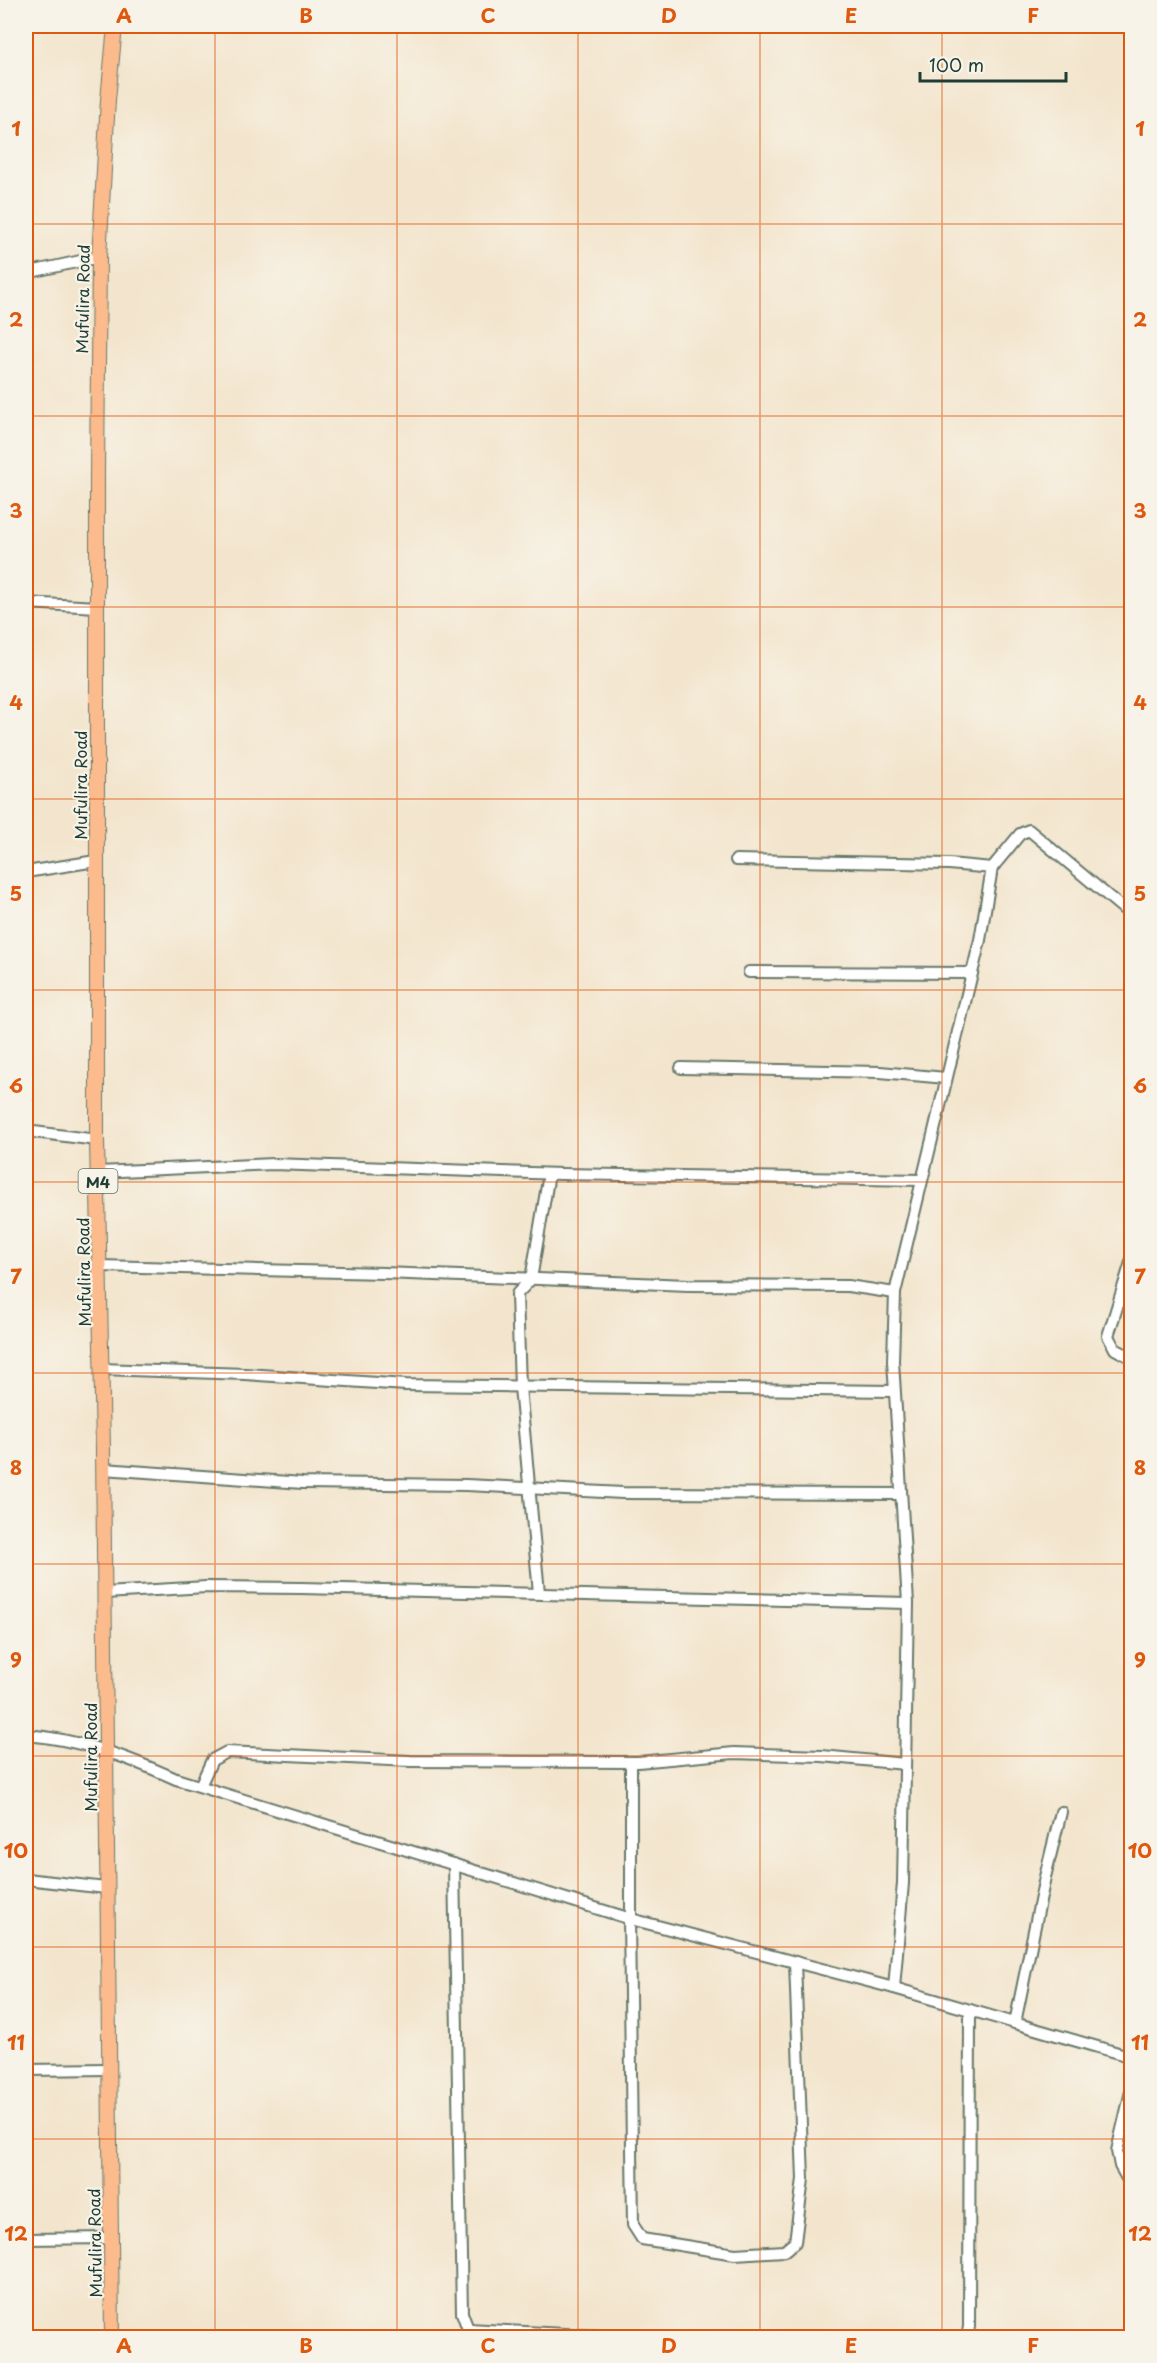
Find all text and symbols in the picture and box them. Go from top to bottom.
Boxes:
text: A [116,0,132,30]
text: B [299,0,313,30]
text: C [480,0,496,30]
text: D [661,0,677,30]
text: E [845,0,857,30]
text: F [1027,0,1039,30]
scale bar [920,45,1066,83]
text: 100 m [929,51,984,78]
text: 1 [11,113,21,143]
text: 1 [1135,113,1145,143]
street label: Mufulira Road [69,244,95,354]
text: 2 [9,304,23,334]
text: 2 [1133,304,1147,334]
text: 3 [9,495,23,525]
text: 3 [1133,495,1147,525]
text: 4 [9,687,23,717]
text: 4 [1133,687,1147,717]
street label: Mufulira Road [68,730,92,840]
text: 5 [10,878,22,908]
text: 5 [1134,878,1146,908]
text: 6 [9,1070,23,1100]
text: 6 [1133,1070,1147,1100]
road number: M4 [78,1169,118,1193]
street label: Mufulira Road [70,1217,96,1327]
text: 7 [10,1261,22,1291]
text: 7 [1134,1261,1146,1291]
text: 8 [10,1452,22,1482]
text: 8 [1134,1452,1146,1482]
text: 9 [10,1644,22,1674]
text: 9 [1134,1644,1146,1674]
street label: Mufulira Road [78,1702,102,1812]
text: 10 [4,1835,28,1865]
text: 10 [1128,1835,1152,1865]
text: 11 [7,2027,25,2057]
text: 11 [1131,2027,1149,2057]
street label: Mufulira Road [81,2188,107,2298]
text: 12 [4,2218,28,2248]
text: 12 [1128,2218,1152,2248]
text: A [116,2330,132,2360]
text: B [299,2330,313,2360]
text: C [480,2330,496,2360]
text: D [661,2330,677,2360]
text: E [845,2330,857,2360]
text: F [1027,2330,1039,2360]

